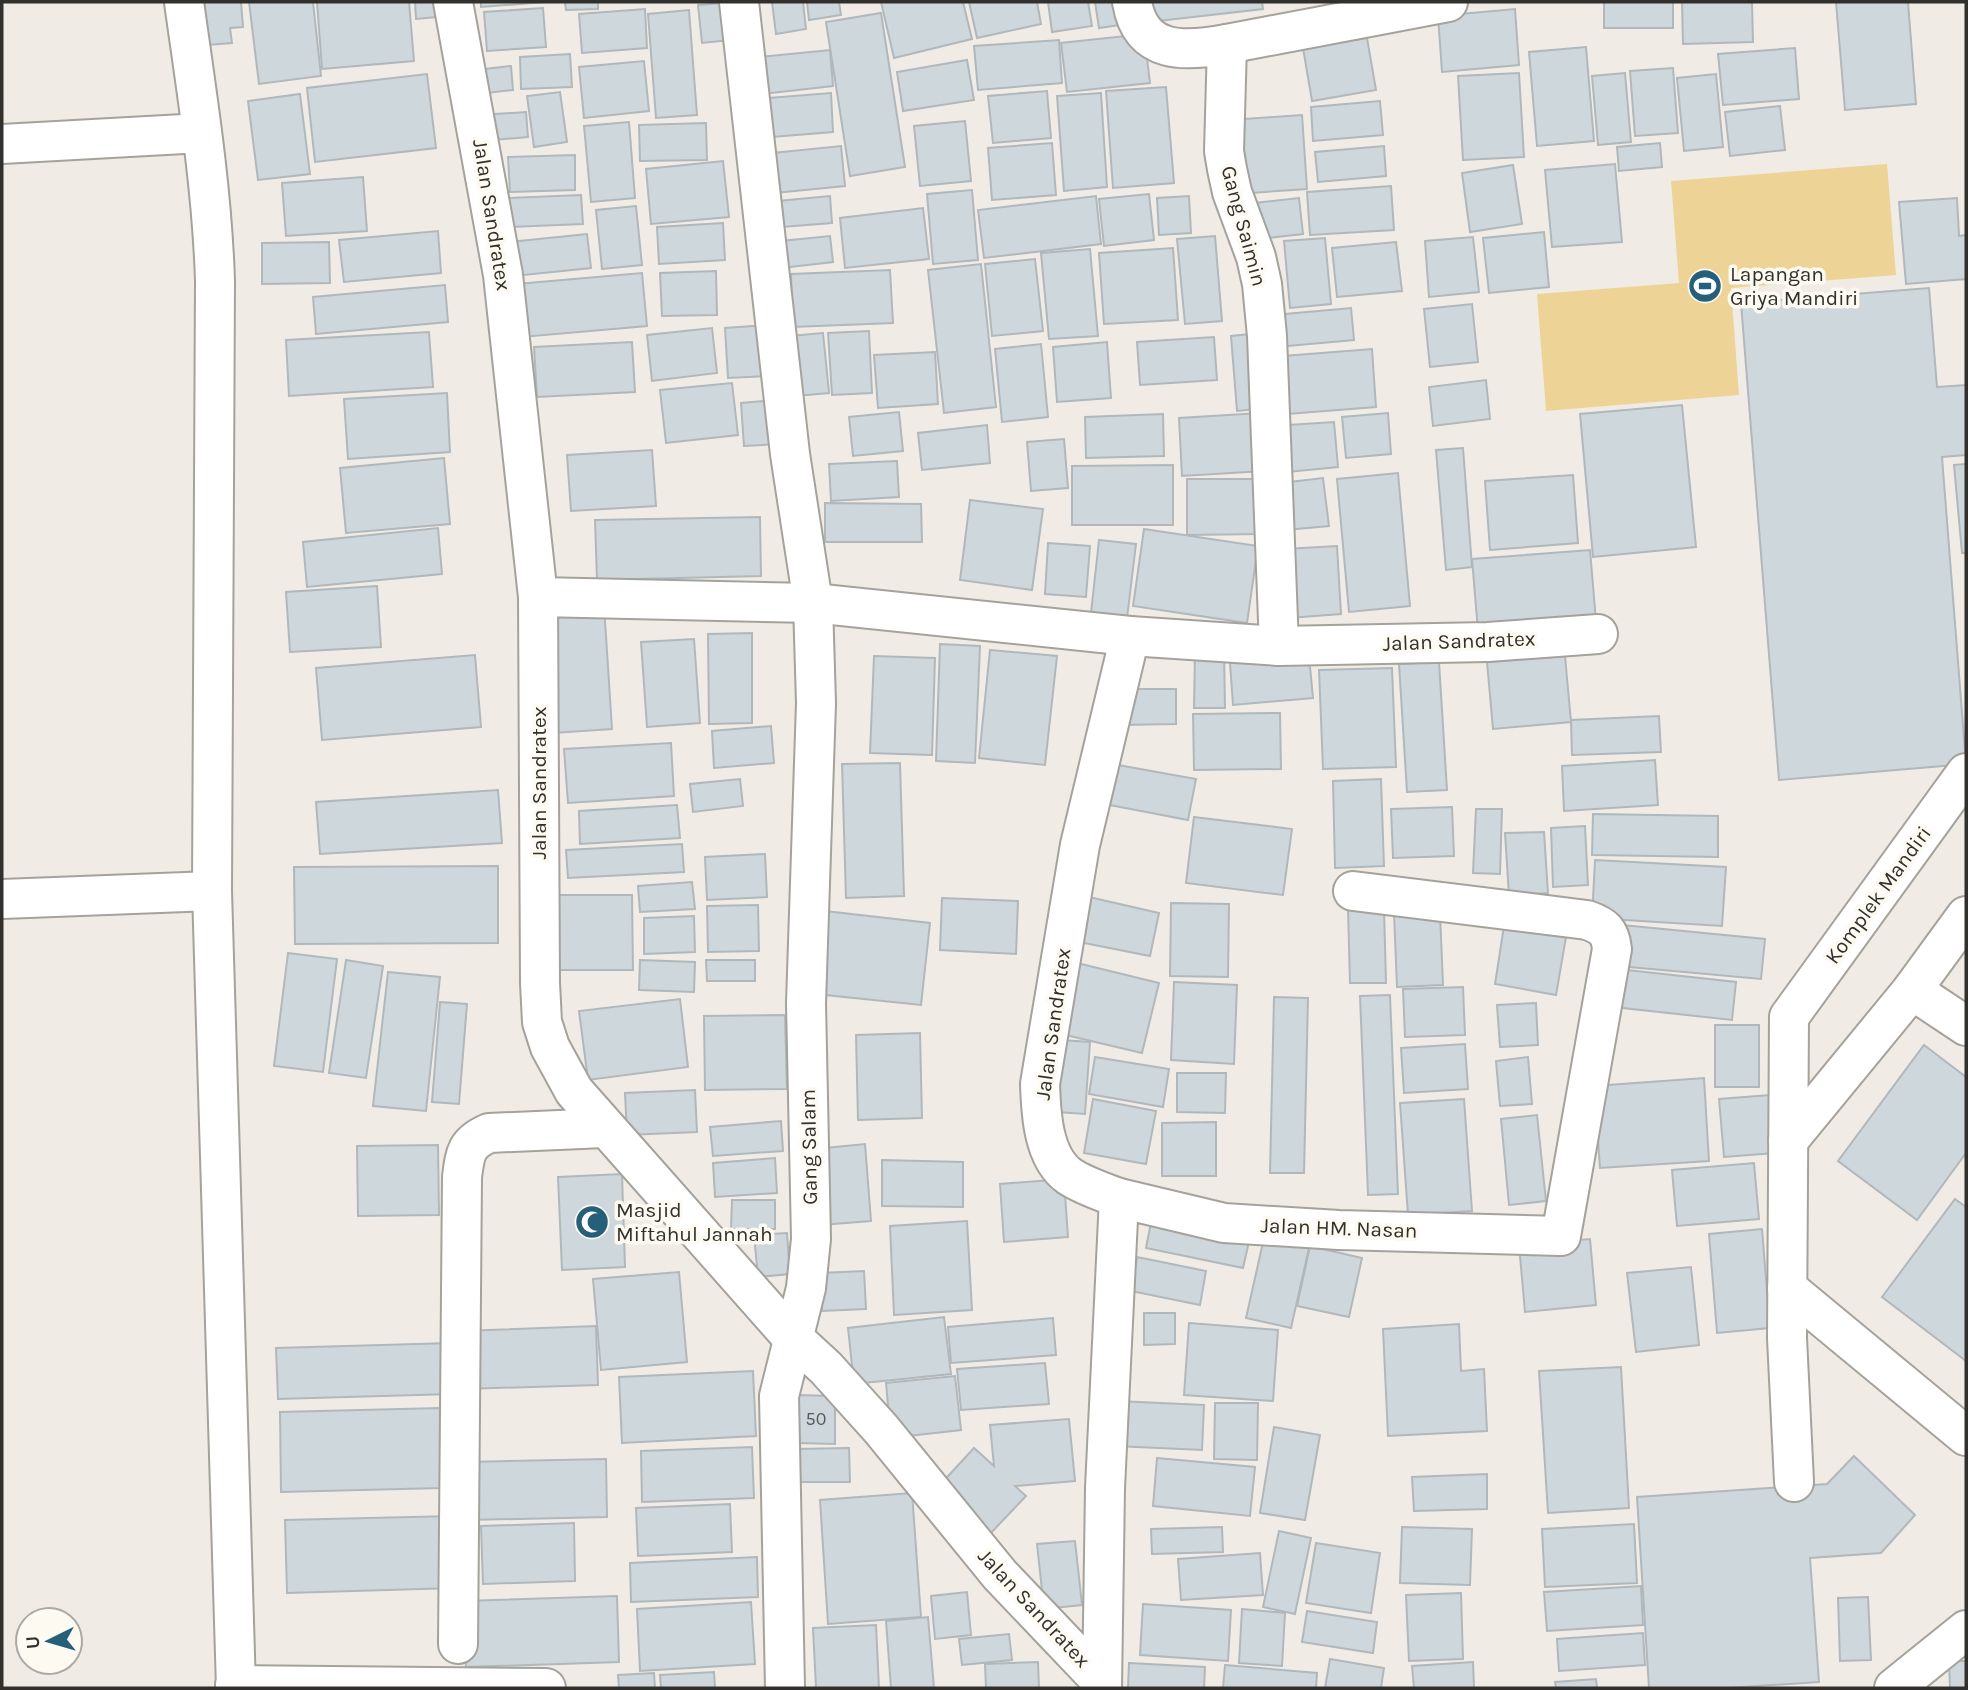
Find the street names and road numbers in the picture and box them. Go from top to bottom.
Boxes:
street label: Jalan Sandratex [468,138,516,293]
street label: Gang Saimin [1216,163,1272,289]
street label: Jalan Sandratex [1382,626,1536,656]
street label: Jalan Sandratex [527,706,551,860]
street label: Komplek Mandiri [1820,822,1936,968]
street label: Jalan Sandratex [1030,946,1076,1101]
street label: Gang Salam [796,1089,822,1205]
street label: Jalan HM. Nasan [1260,1213,1418,1243]
street label: Jalan Sandratex [973,1544,1095,1672]

